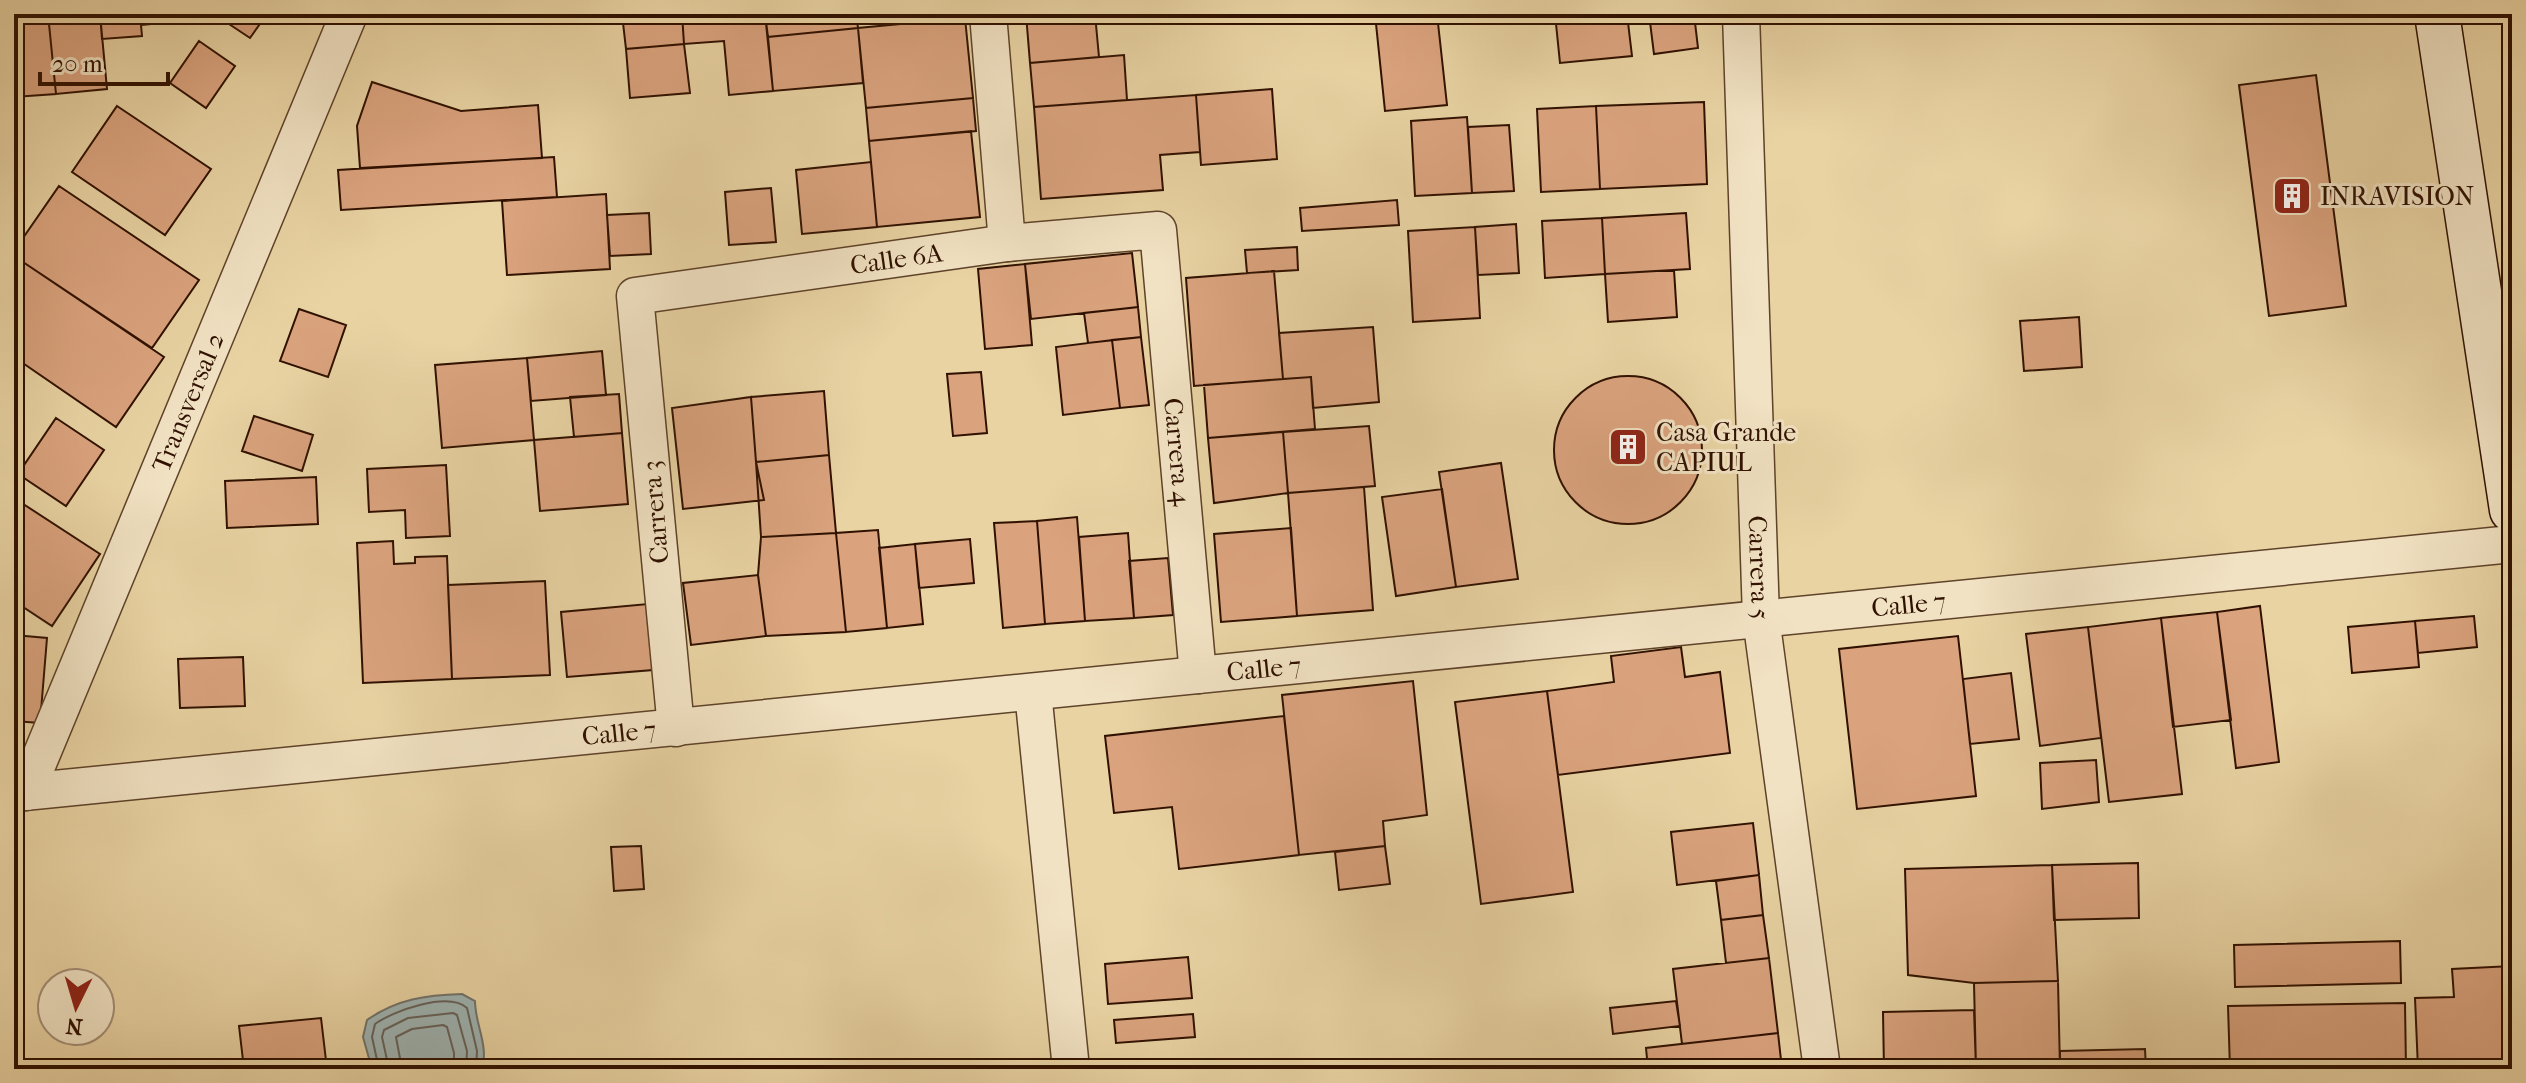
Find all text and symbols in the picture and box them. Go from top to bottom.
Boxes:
scale bar [40,36,168,86]
text: 20 m [52,50,103,78]
building icon: INRAVISION [2271,175,2313,217]
place label: INRAVISION [2320,181,2475,212]
street label: Calle 6A [848,237,946,281]
street label: Transversal 2 [146,328,231,477]
street label: Carrera 4 [1157,397,1198,508]
place label: Casa Grande CAPIUL [1656,417,1796,478]
building icon: Casa Grande CAPIUL [1607,426,1649,468]
street label: Carrera 3 [636,459,675,565]
street label: Carrera 5 [1742,515,1776,620]
street label: Calle 7 [1870,586,1947,624]
street label: Calle 7 [1225,650,1303,688]
street label: Calle 7 [580,714,658,752]
north arrow [36,967,116,1047]
text: N [65,1012,84,1040]

